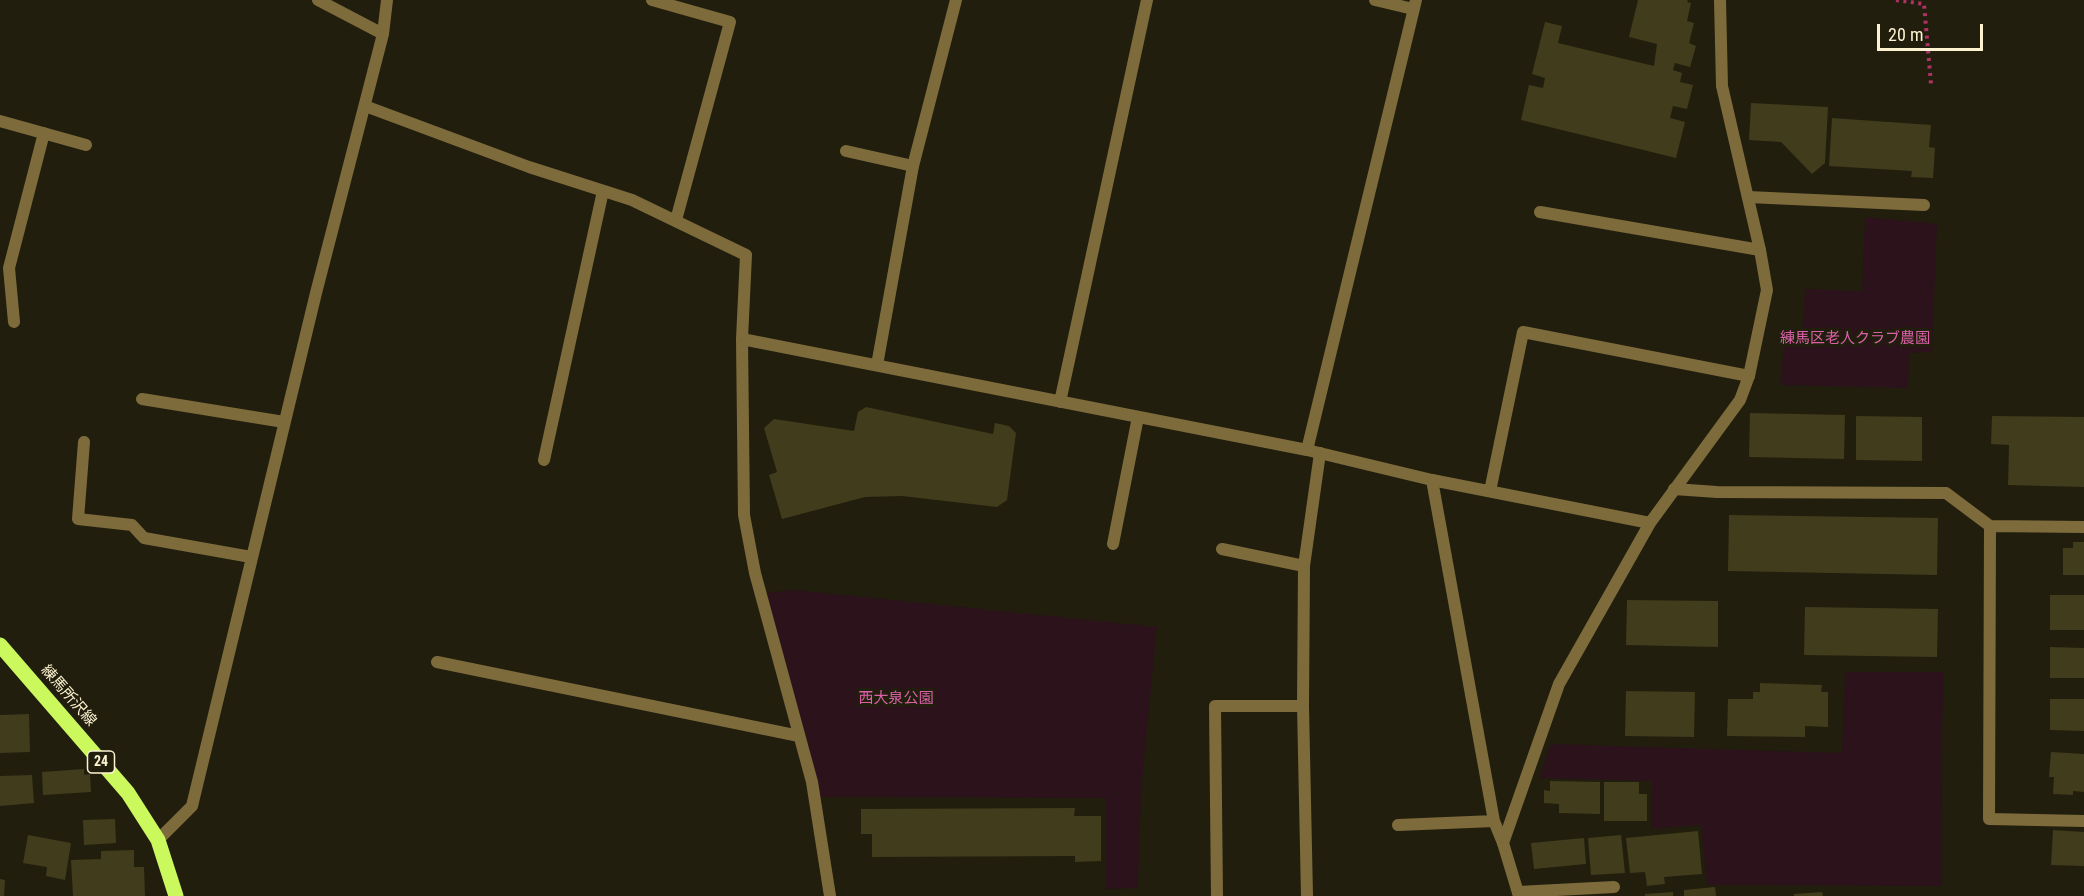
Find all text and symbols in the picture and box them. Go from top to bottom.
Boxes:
scale bar [1880,12,1986,50]
text: 20 m [1888,24,1923,45]
park label: 練馬区老人クラブ農園 [1780,330,1930,348]
street label: 練馬所沢線 [37,662,99,730]
park label: 西大泉公園 [859,690,933,708]
road number: 24 [88,751,114,773]

